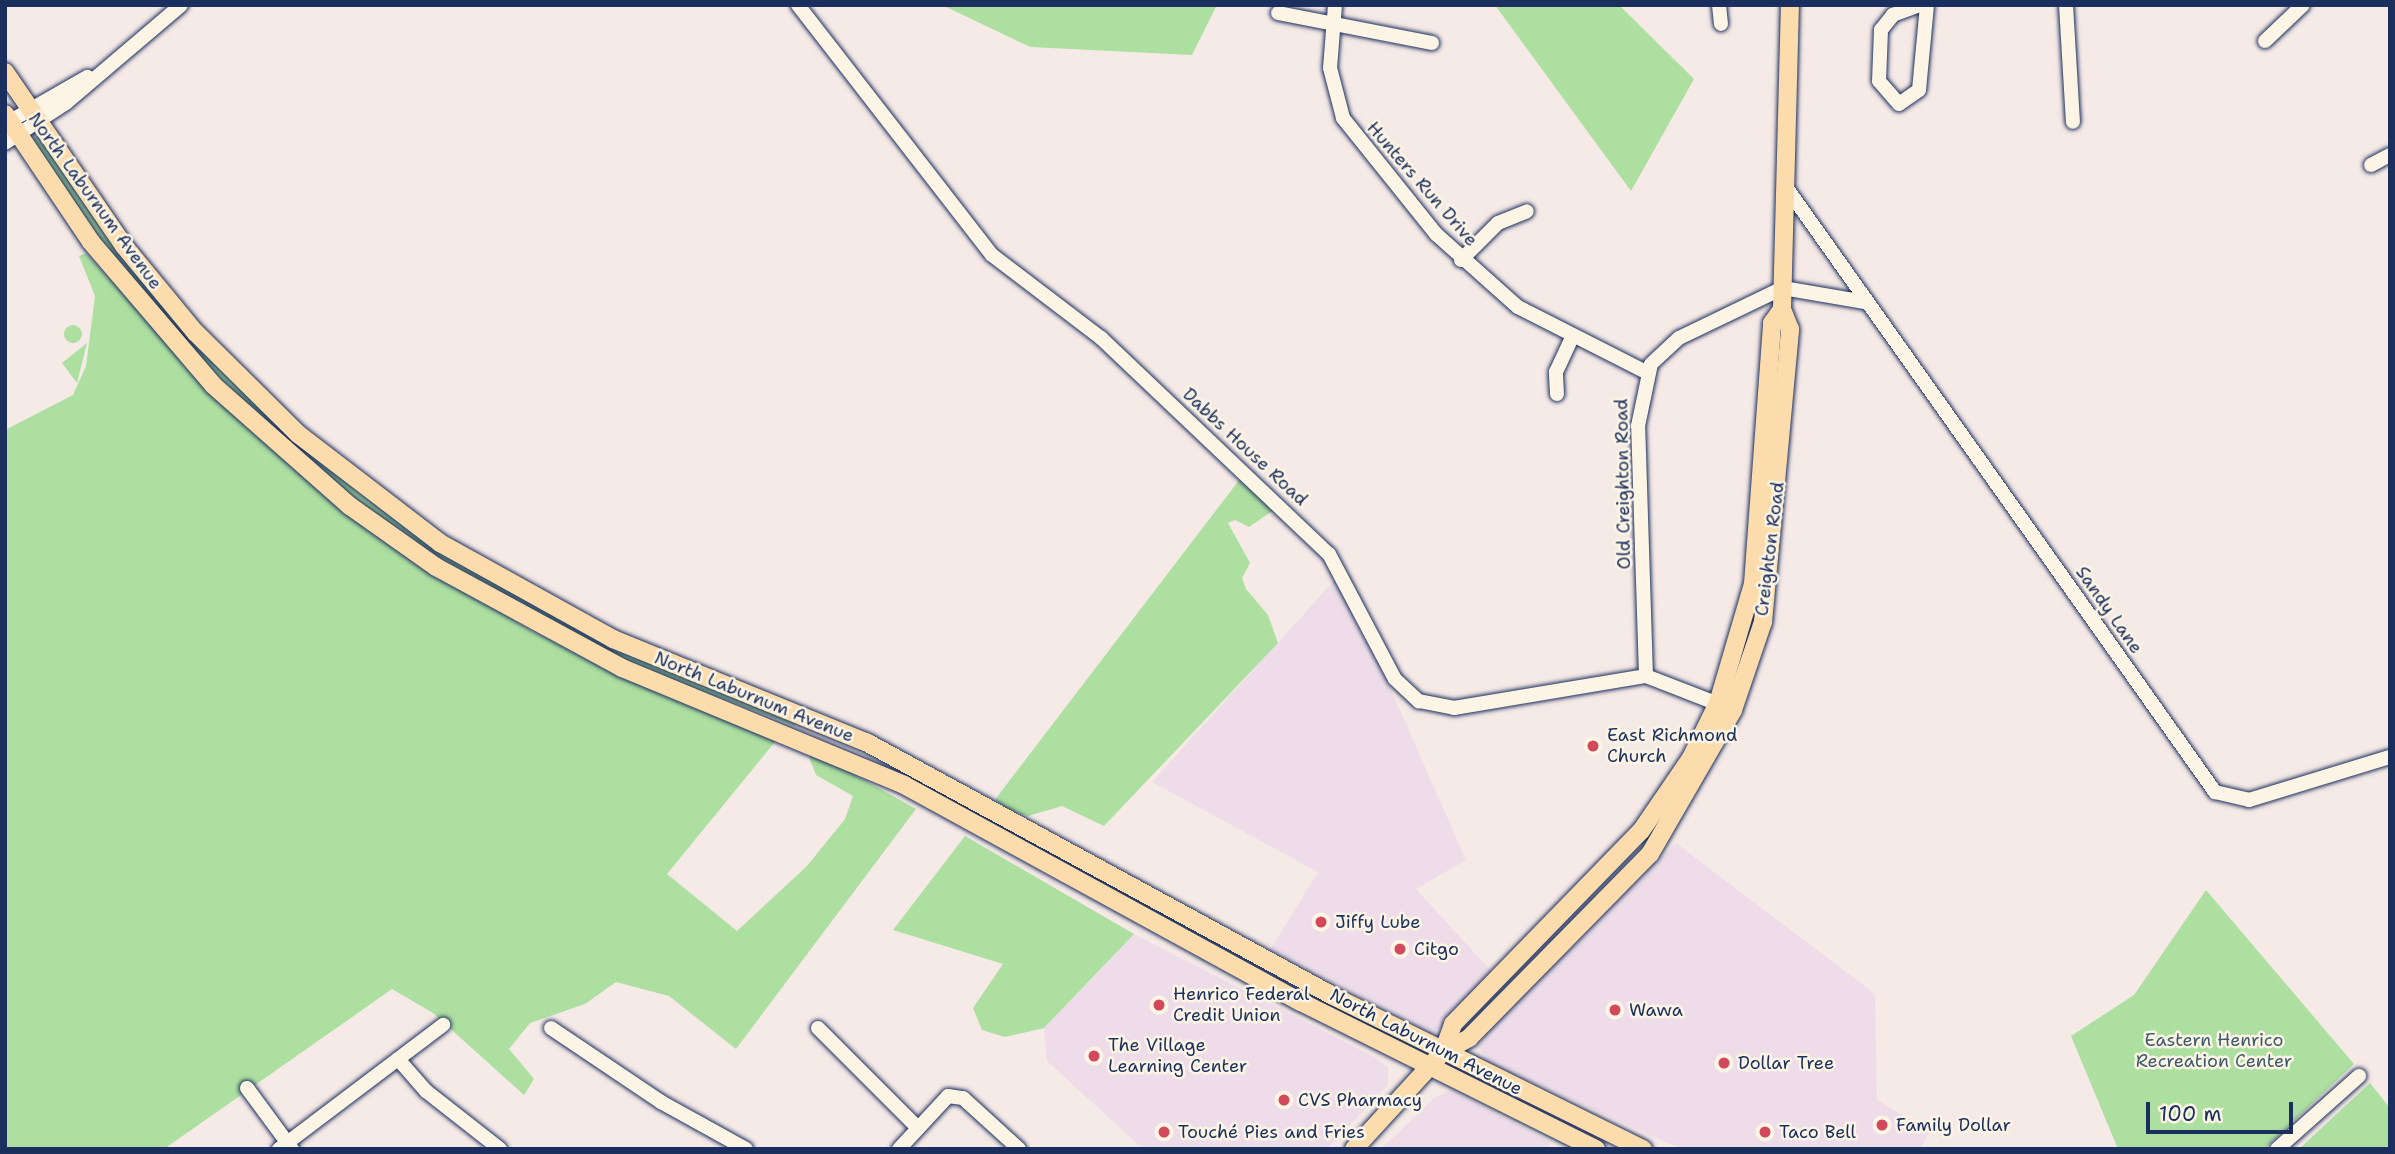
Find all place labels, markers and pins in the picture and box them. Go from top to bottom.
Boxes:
place label: East Richmond Church [1607,725,1737,768]
marker: East Richmond Church [1585,738,1601,754]
place label: Jiffy Lube [1335,911,1421,933]
marker: Jiffy Lube [1313,914,1329,930]
place label: Citgo [1414,938,1459,960]
marker: Citgo [1392,941,1408,957]
place label: Henrico Federal Credit Union [1173,984,1309,1026]
marker: Henrico Federal Credit Union [1151,997,1167,1013]
place label: Wawa [1629,999,1683,1021]
marker: Wawa [1607,1002,1623,1018]
place label: The Village Learning Center [1108,1035,1247,1078]
marker: The Village Learning Center [1086,1048,1102,1064]
place label: Dollar Tree [1738,1052,1834,1074]
marker: Dollar Tree [1716,1055,1732,1071]
place label: CVS Pharmacy [1298,1089,1422,1111]
marker: CVS Pharmacy [1276,1092,1292,1108]
place label: Family Dollar [1896,1114,2011,1136]
marker: Family Dollar [1874,1117,1890,1133]
place label: Touché Pies and Fries [1178,1121,1365,1143]
place label: Taco Bell [1779,1121,1856,1143]
marker: Touché Pies and Fries [1156,1124,1172,1140]
marker: Taco Bell [1757,1124,1773,1140]

